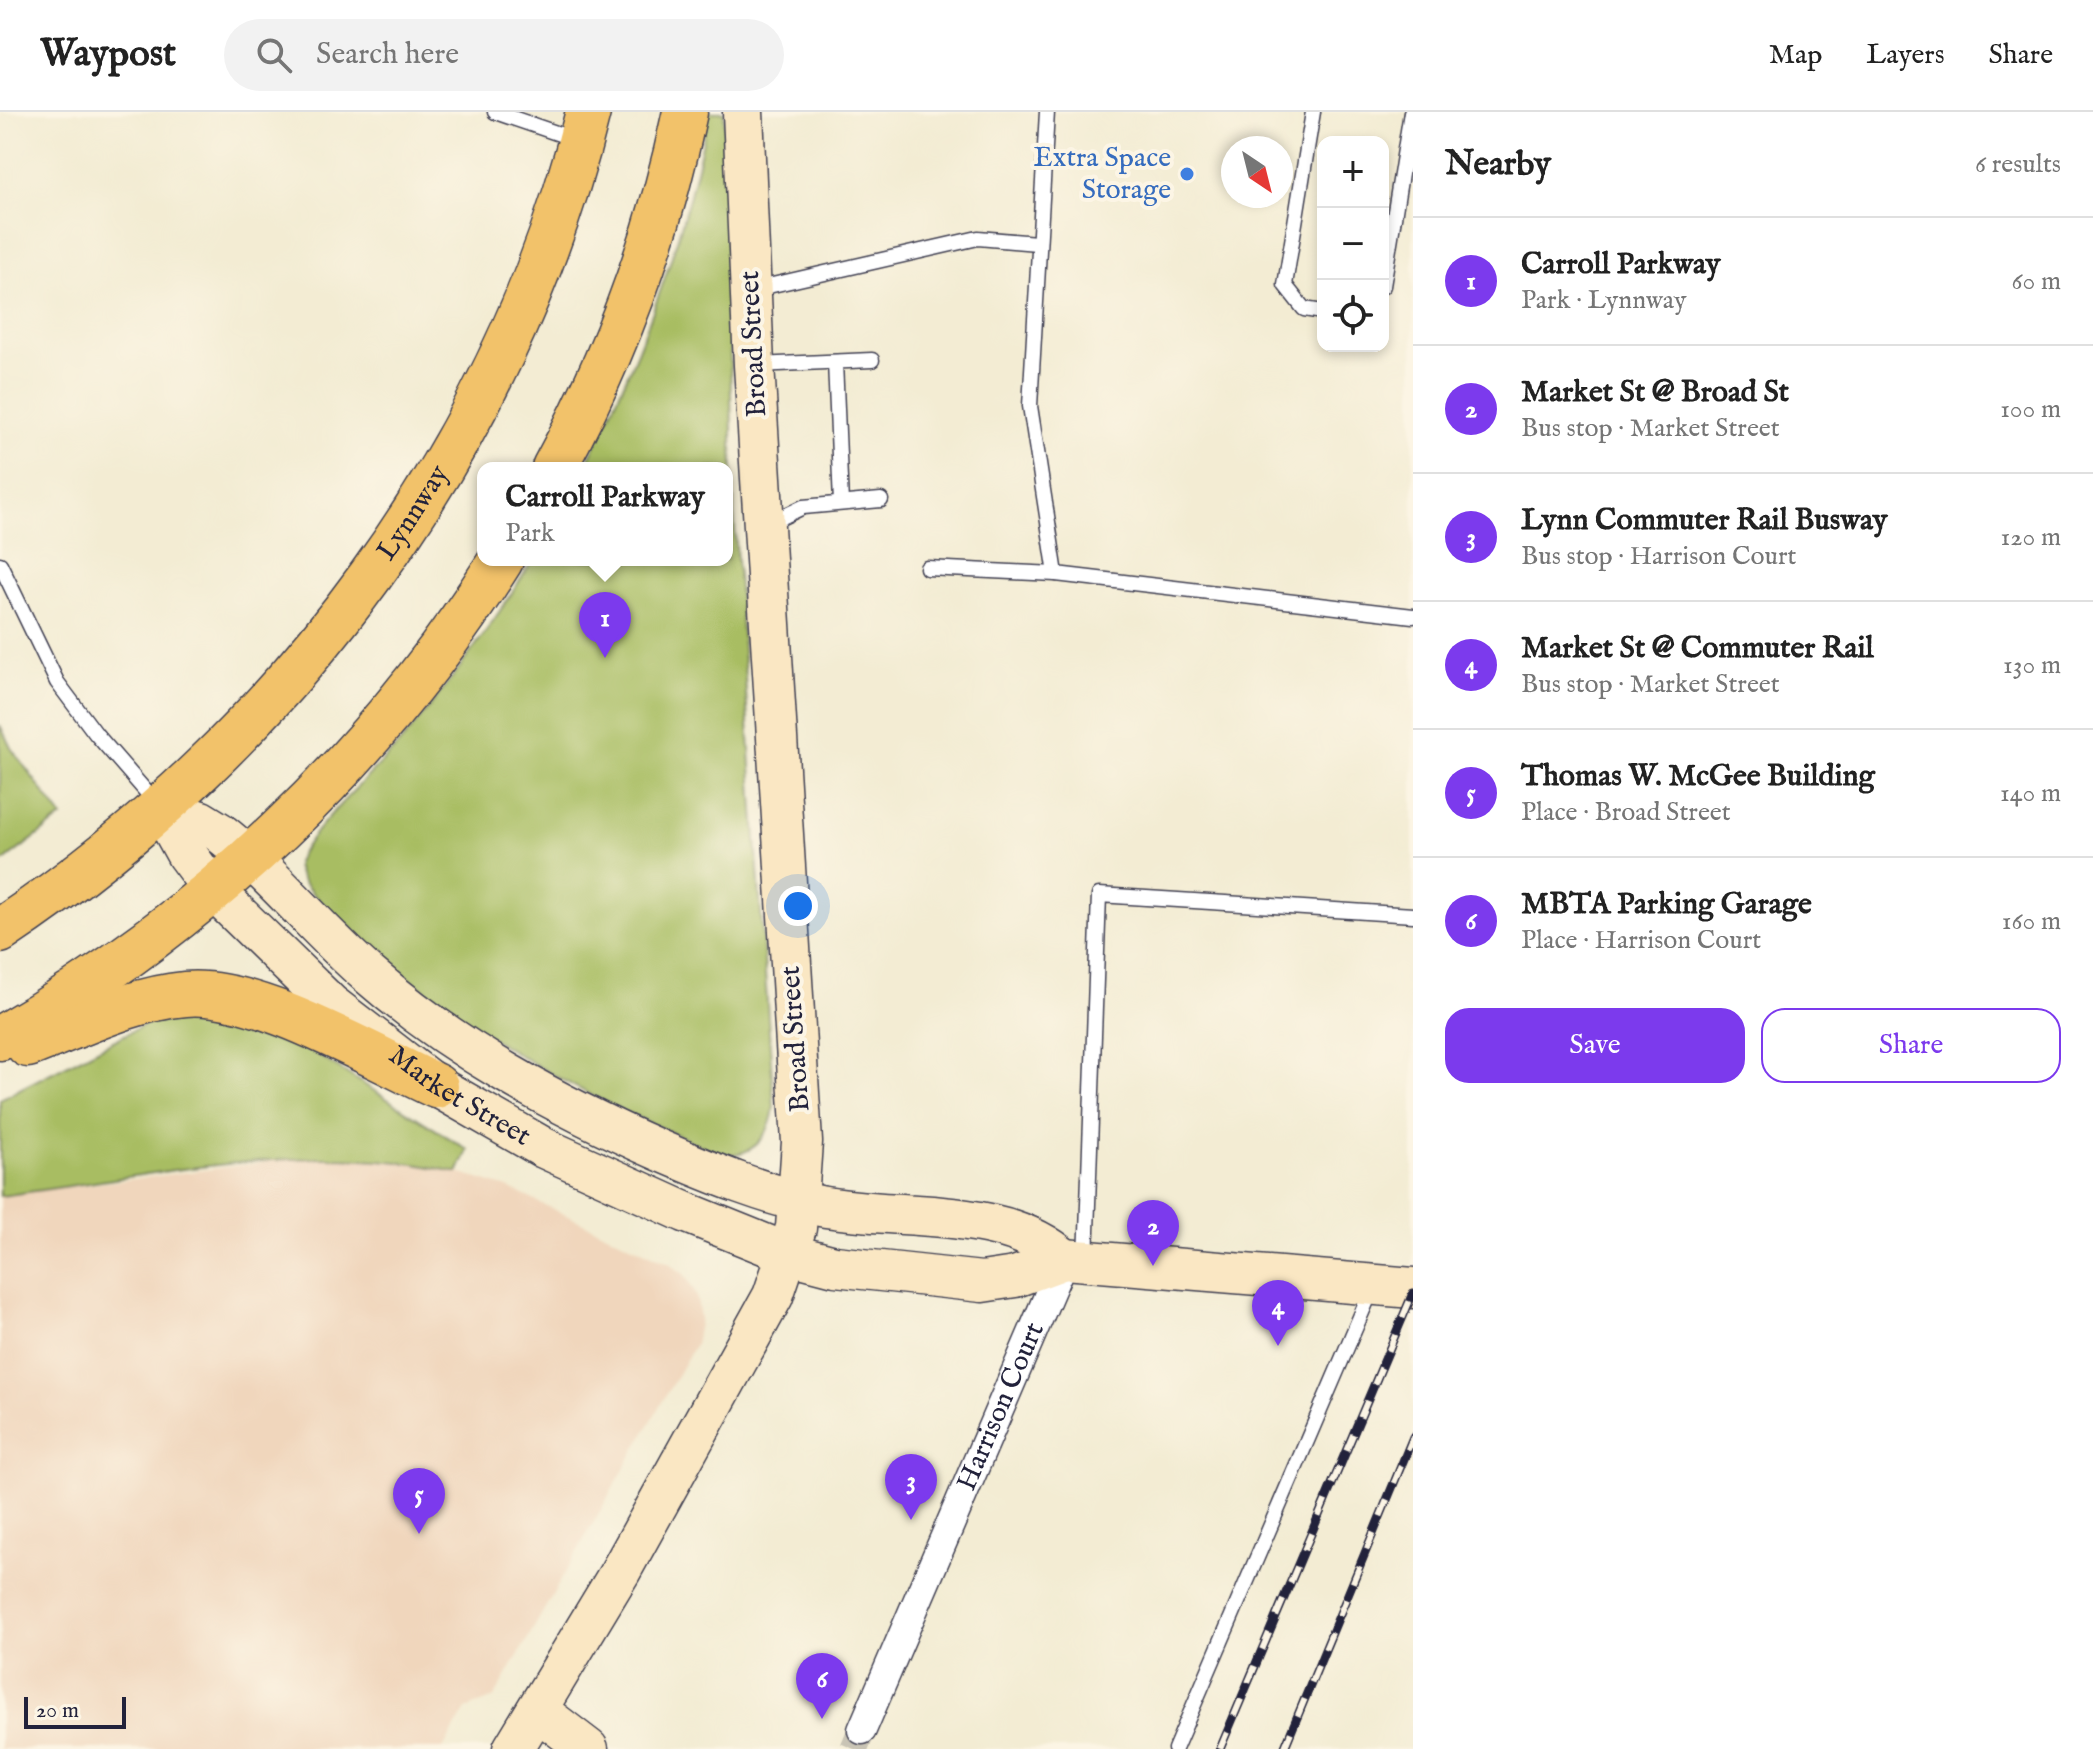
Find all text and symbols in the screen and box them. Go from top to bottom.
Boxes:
search box [224,19,784,91]
text: Waypost [40,31,176,79]
icon: search [252,33,296,77]
text: Search here [316,36,459,74]
text: Map [1769,38,1822,73]
text: Layers [1866,38,1945,73]
text: Share [1989,38,2053,73]
north arrow [1221,136,1293,208]
map controls [1317,136,1389,352]
button: + [1317,136,1389,208]
place label: Extra Space Storage [1033,141,1171,208]
text: Nearby [1445,143,1551,186]
text: 6 results [1975,148,2061,181]
marker: Extra Space Storage [1178,165,1196,183]
button: − [1317,208,1389,280]
text: Carroll Parkway [1521,246,1720,284]
text: 1 [1466,265,1476,298]
text: 60 m [2012,265,2061,298]
street label: Broad Street [733,269,775,418]
button: locate [1317,280,1389,352]
text: Park · Lynnway [1521,284,1687,317]
text: Market St @ Broad St [1521,374,1789,412]
text: 2 [1465,393,1477,426]
text: 100 m [2000,393,2061,426]
text: Bus stop · Market Street [1521,412,1780,445]
street label: Lynnway [369,459,457,567]
popup [477,462,733,566]
text: Carroll Parkway [505,479,705,517]
text: Lynn Commuter Rail Busway [1521,502,1888,540]
text: Park [505,517,555,550]
text: 3 [1466,521,1476,554]
text: 120 m [2001,521,2061,554]
text: Bus stop · Harrison Court [1521,540,1796,573]
pin: 1 [579,592,631,658]
text: Market St @ Commuter Rail [1521,630,1874,668]
text: 4 [1465,649,1477,682]
text: 130 m [2003,649,2061,682]
text: Bus stop · Market Street [1521,668,1780,701]
text: Thomas W. McGee Building [1521,758,1875,796]
text: 5 [1466,777,1476,810]
text: 140 m [2000,777,2061,810]
text: Place · Broad Street [1521,796,1731,829]
your location [778,886,818,926]
text: MBTA Parking Garage [1521,886,1812,924]
text: 6 [1466,905,1476,938]
text: 160 m [2002,905,2061,938]
text: Place · Harrison Court [1521,924,1761,957]
street label: Broad Street [773,964,819,1113]
button: Save [1445,1008,1745,1083]
button: Share [1761,1008,2061,1083]
street label: Market Street [381,1038,537,1154]
pin: 2 [1127,1200,1179,1266]
pin: 4 [1252,1280,1304,1346]
street label: Harrison Court [949,1317,1052,1496]
pin: 3 [885,1454,937,1520]
pin: 5 [393,1468,445,1534]
pin: 6 [796,1653,848,1719]
scale bar [24,1693,126,1729]
text: 20 m [36,1697,79,1725]

